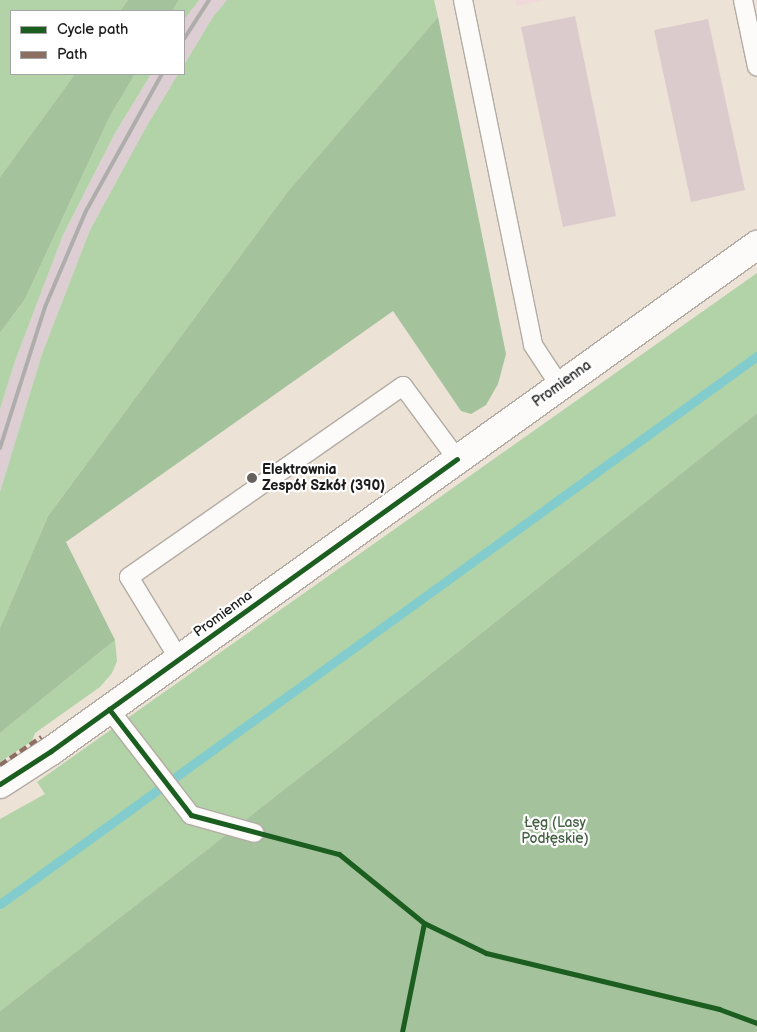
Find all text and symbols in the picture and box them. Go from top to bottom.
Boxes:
legend [10,10,185,75]
text: Cycle path [57,20,128,39]
text: Path [57,45,87,64]
street label: Promienna [529,357,595,411]
place label: Elektrownia Zespół Szkół (390) [262,462,385,494]
marker: Elektrownia Zespół Szkół (390) [246,472,258,484]
street label: Promienna [190,587,256,641]
park label: Łęg (Lasy Podłęskie) [521,815,589,848]

